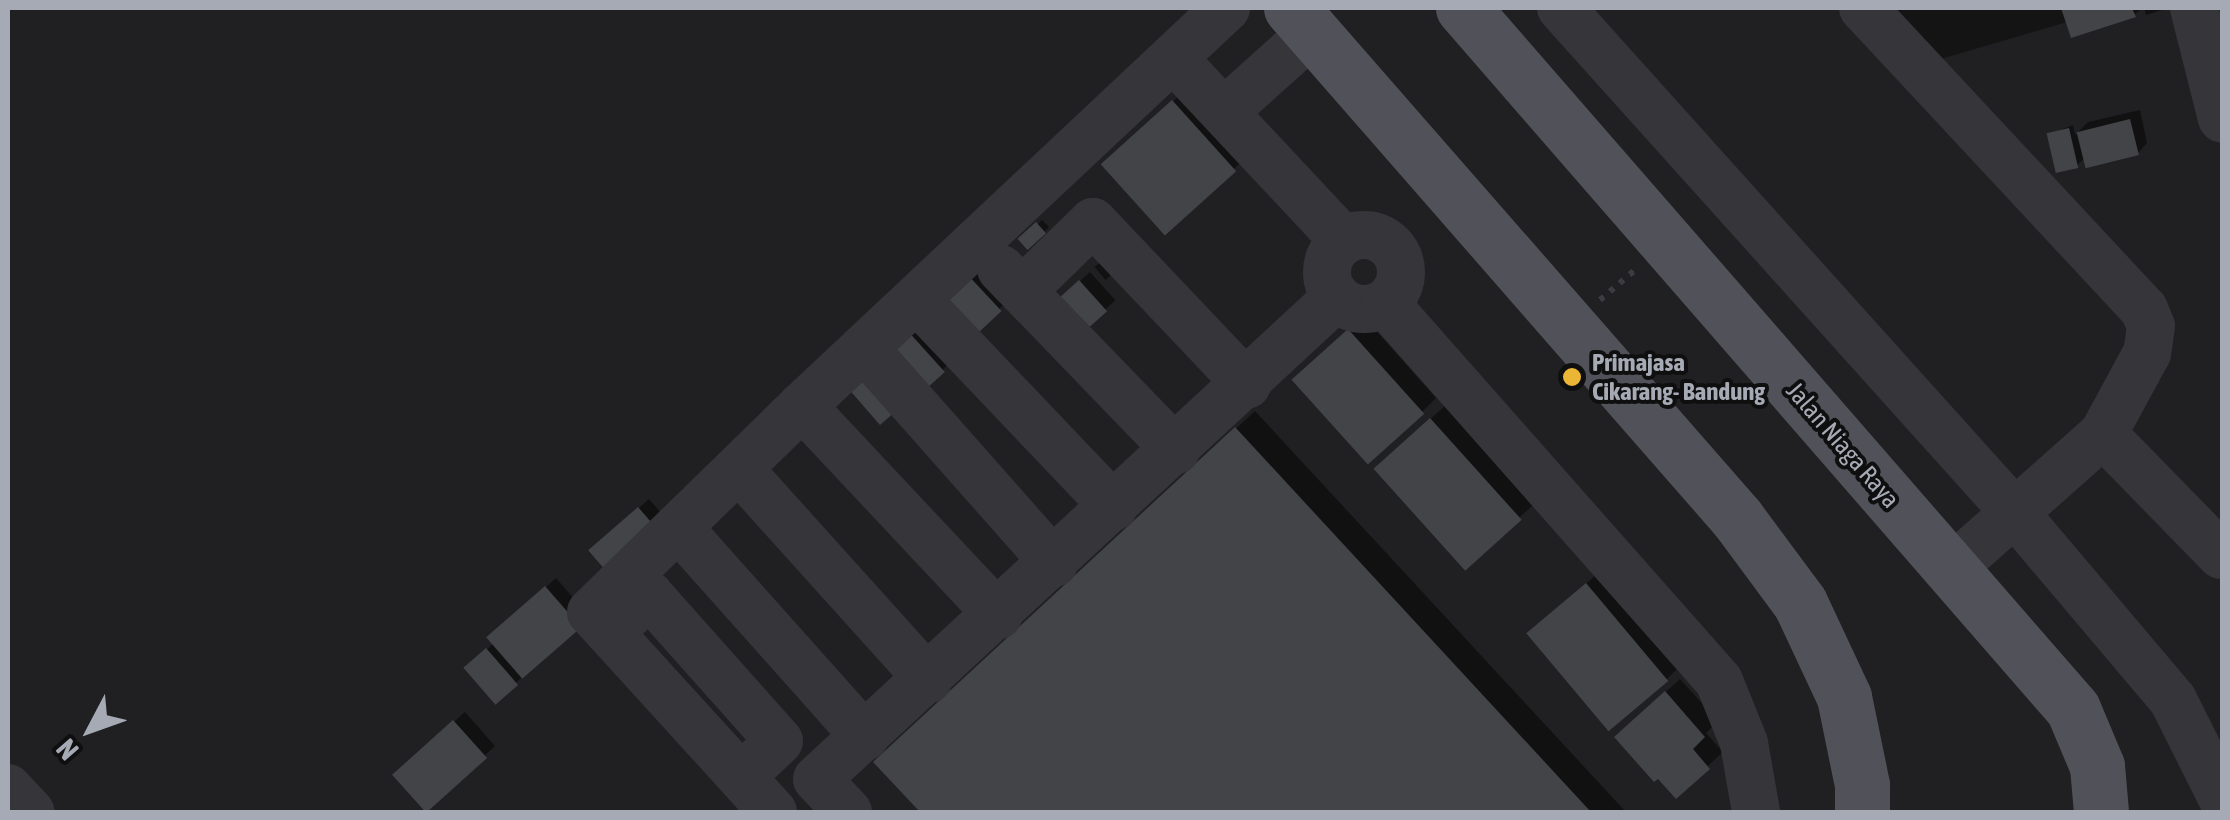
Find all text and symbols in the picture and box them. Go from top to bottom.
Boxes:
place label: Primajasa Cikarang- Bandung [1592,348,1765,407]
marker: Primajasa Cikarang- Bandung [1561,366,1583,388]
street label: Jalan Niaga Raya [1780,376,1906,514]
north arrow [40,680,140,780]
text: N [50,733,85,766]

